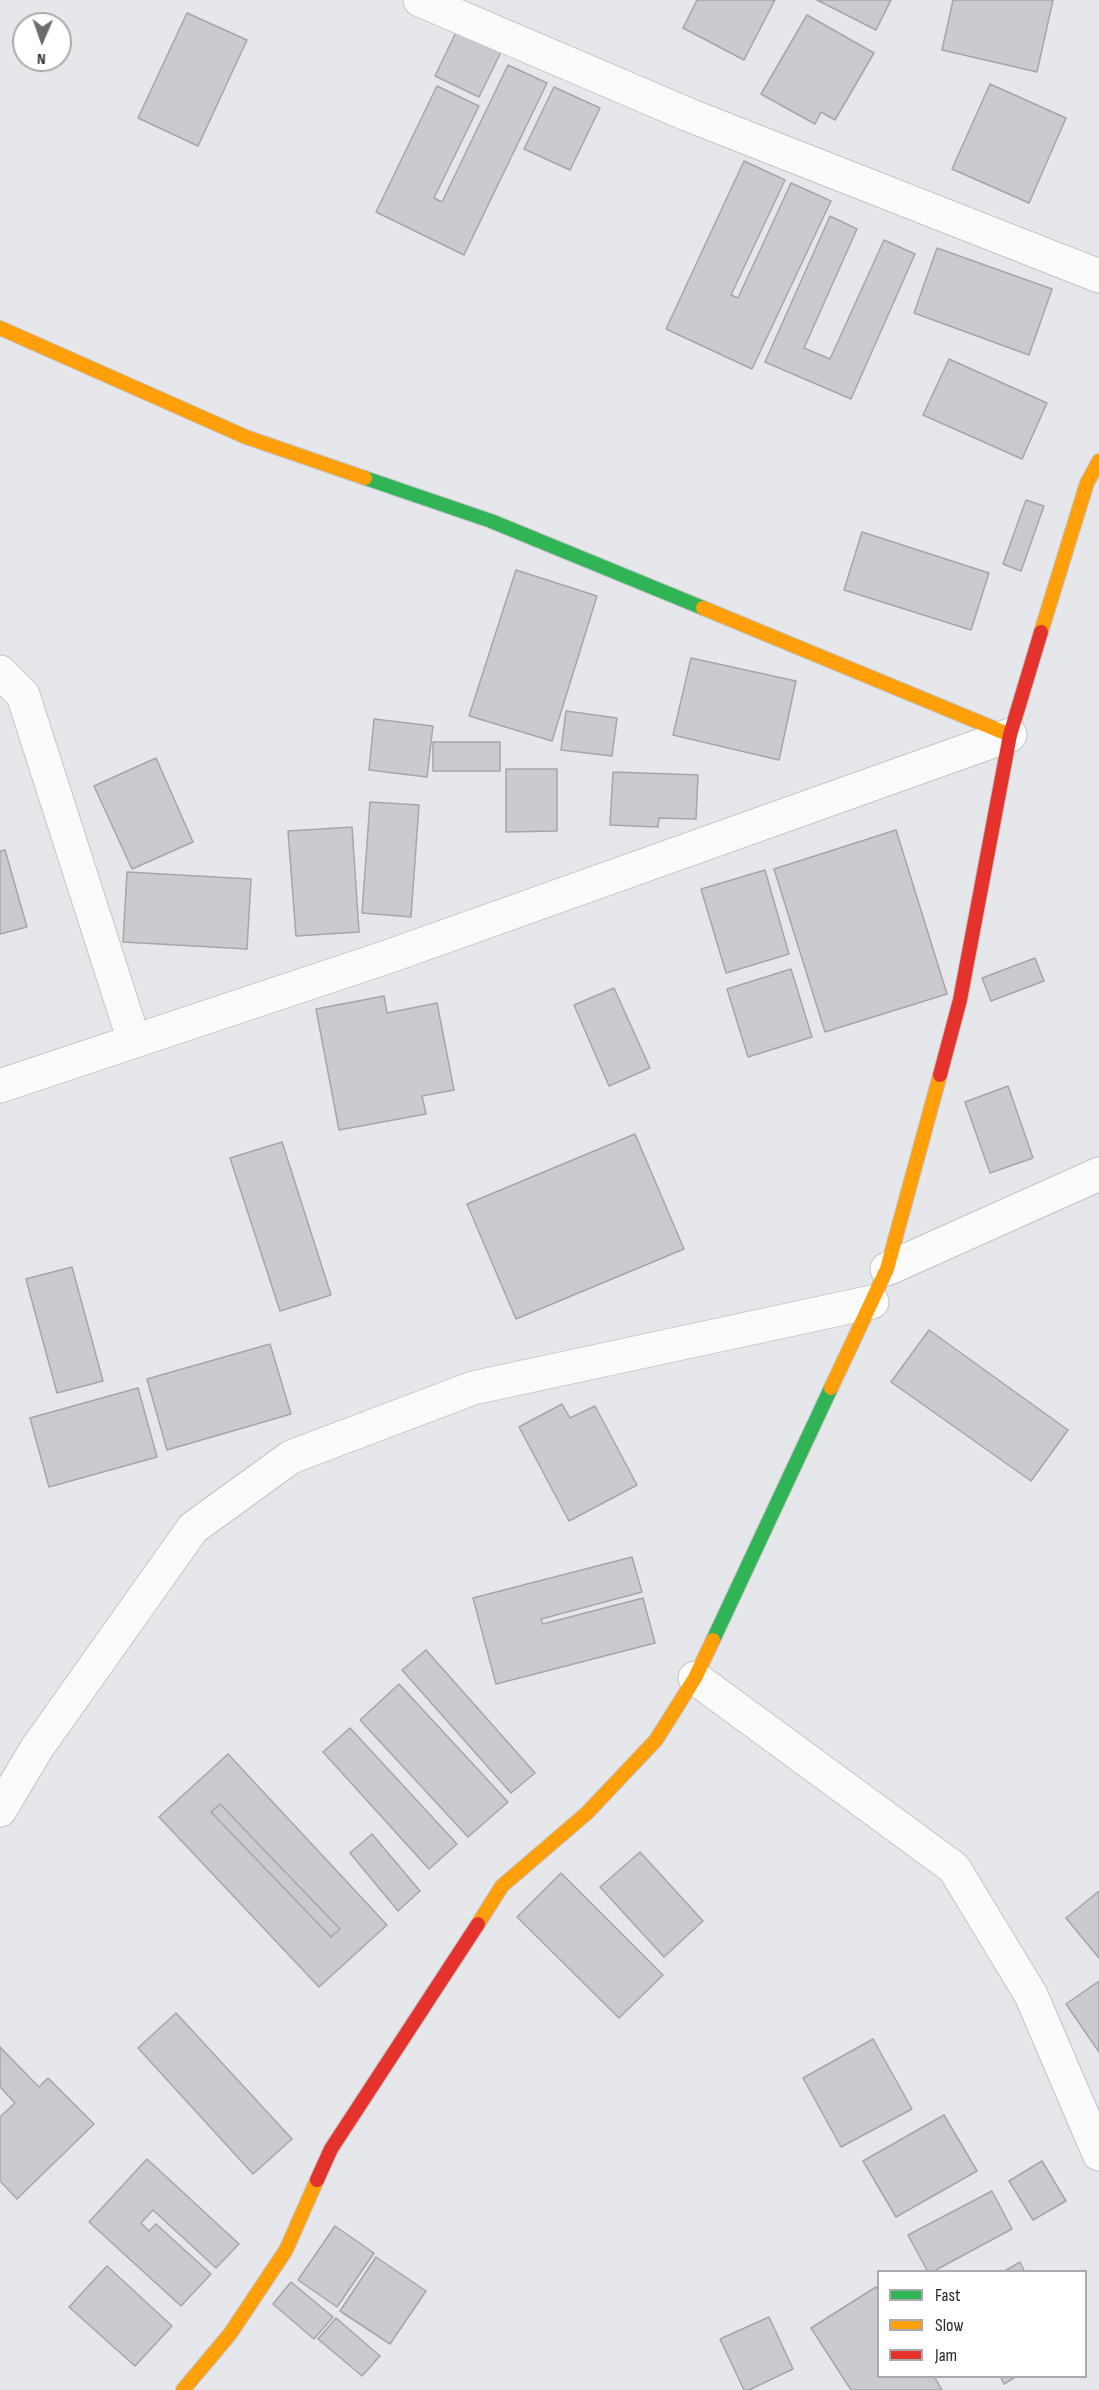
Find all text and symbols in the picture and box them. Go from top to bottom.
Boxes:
north arrow [12,12,72,72]
text: N [37,49,46,68]
legend [877,2270,1087,2378]
text: Fast [935,2285,960,2306]
text: Slow [935,2315,964,2336]
text: Jam [935,2345,957,2366]

